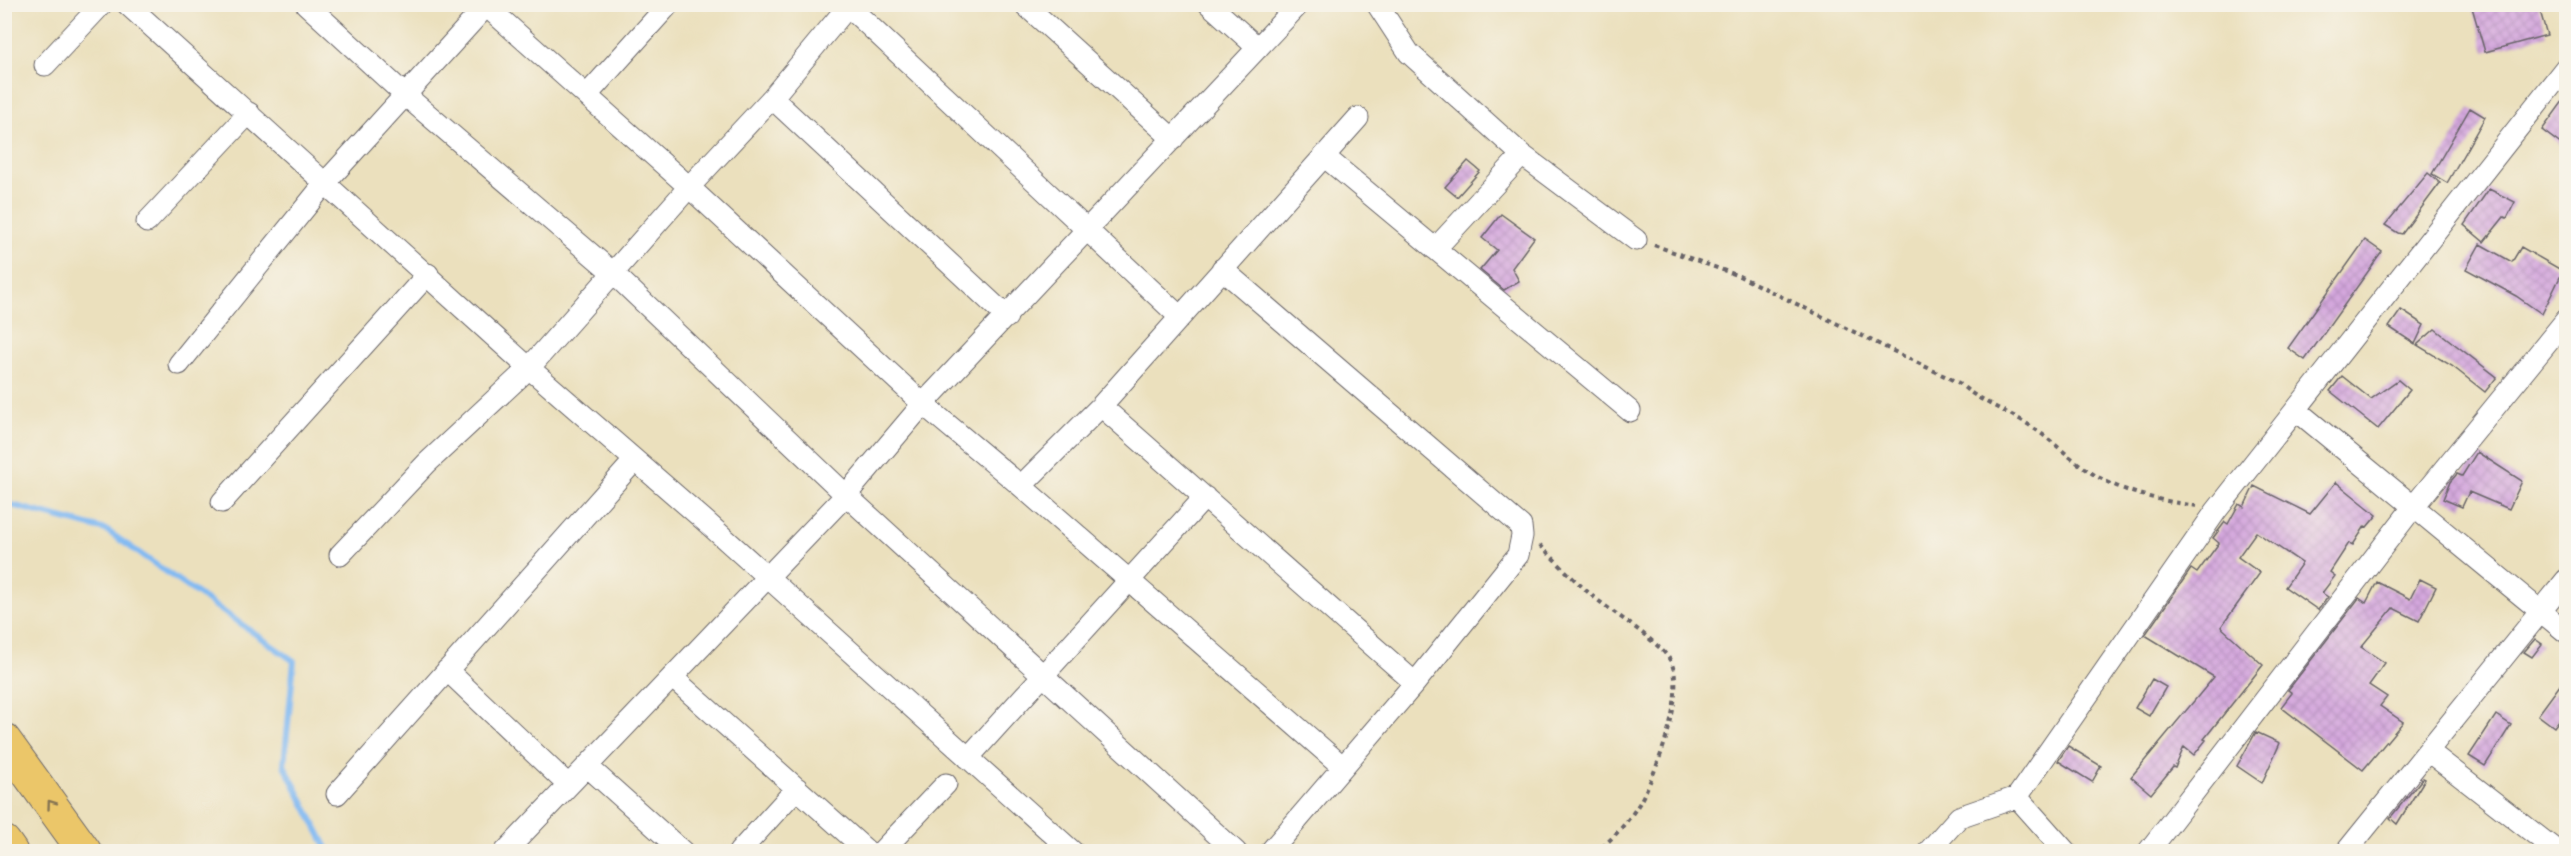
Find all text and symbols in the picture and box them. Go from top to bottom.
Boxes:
one-way arrow [47,800,58,811]

